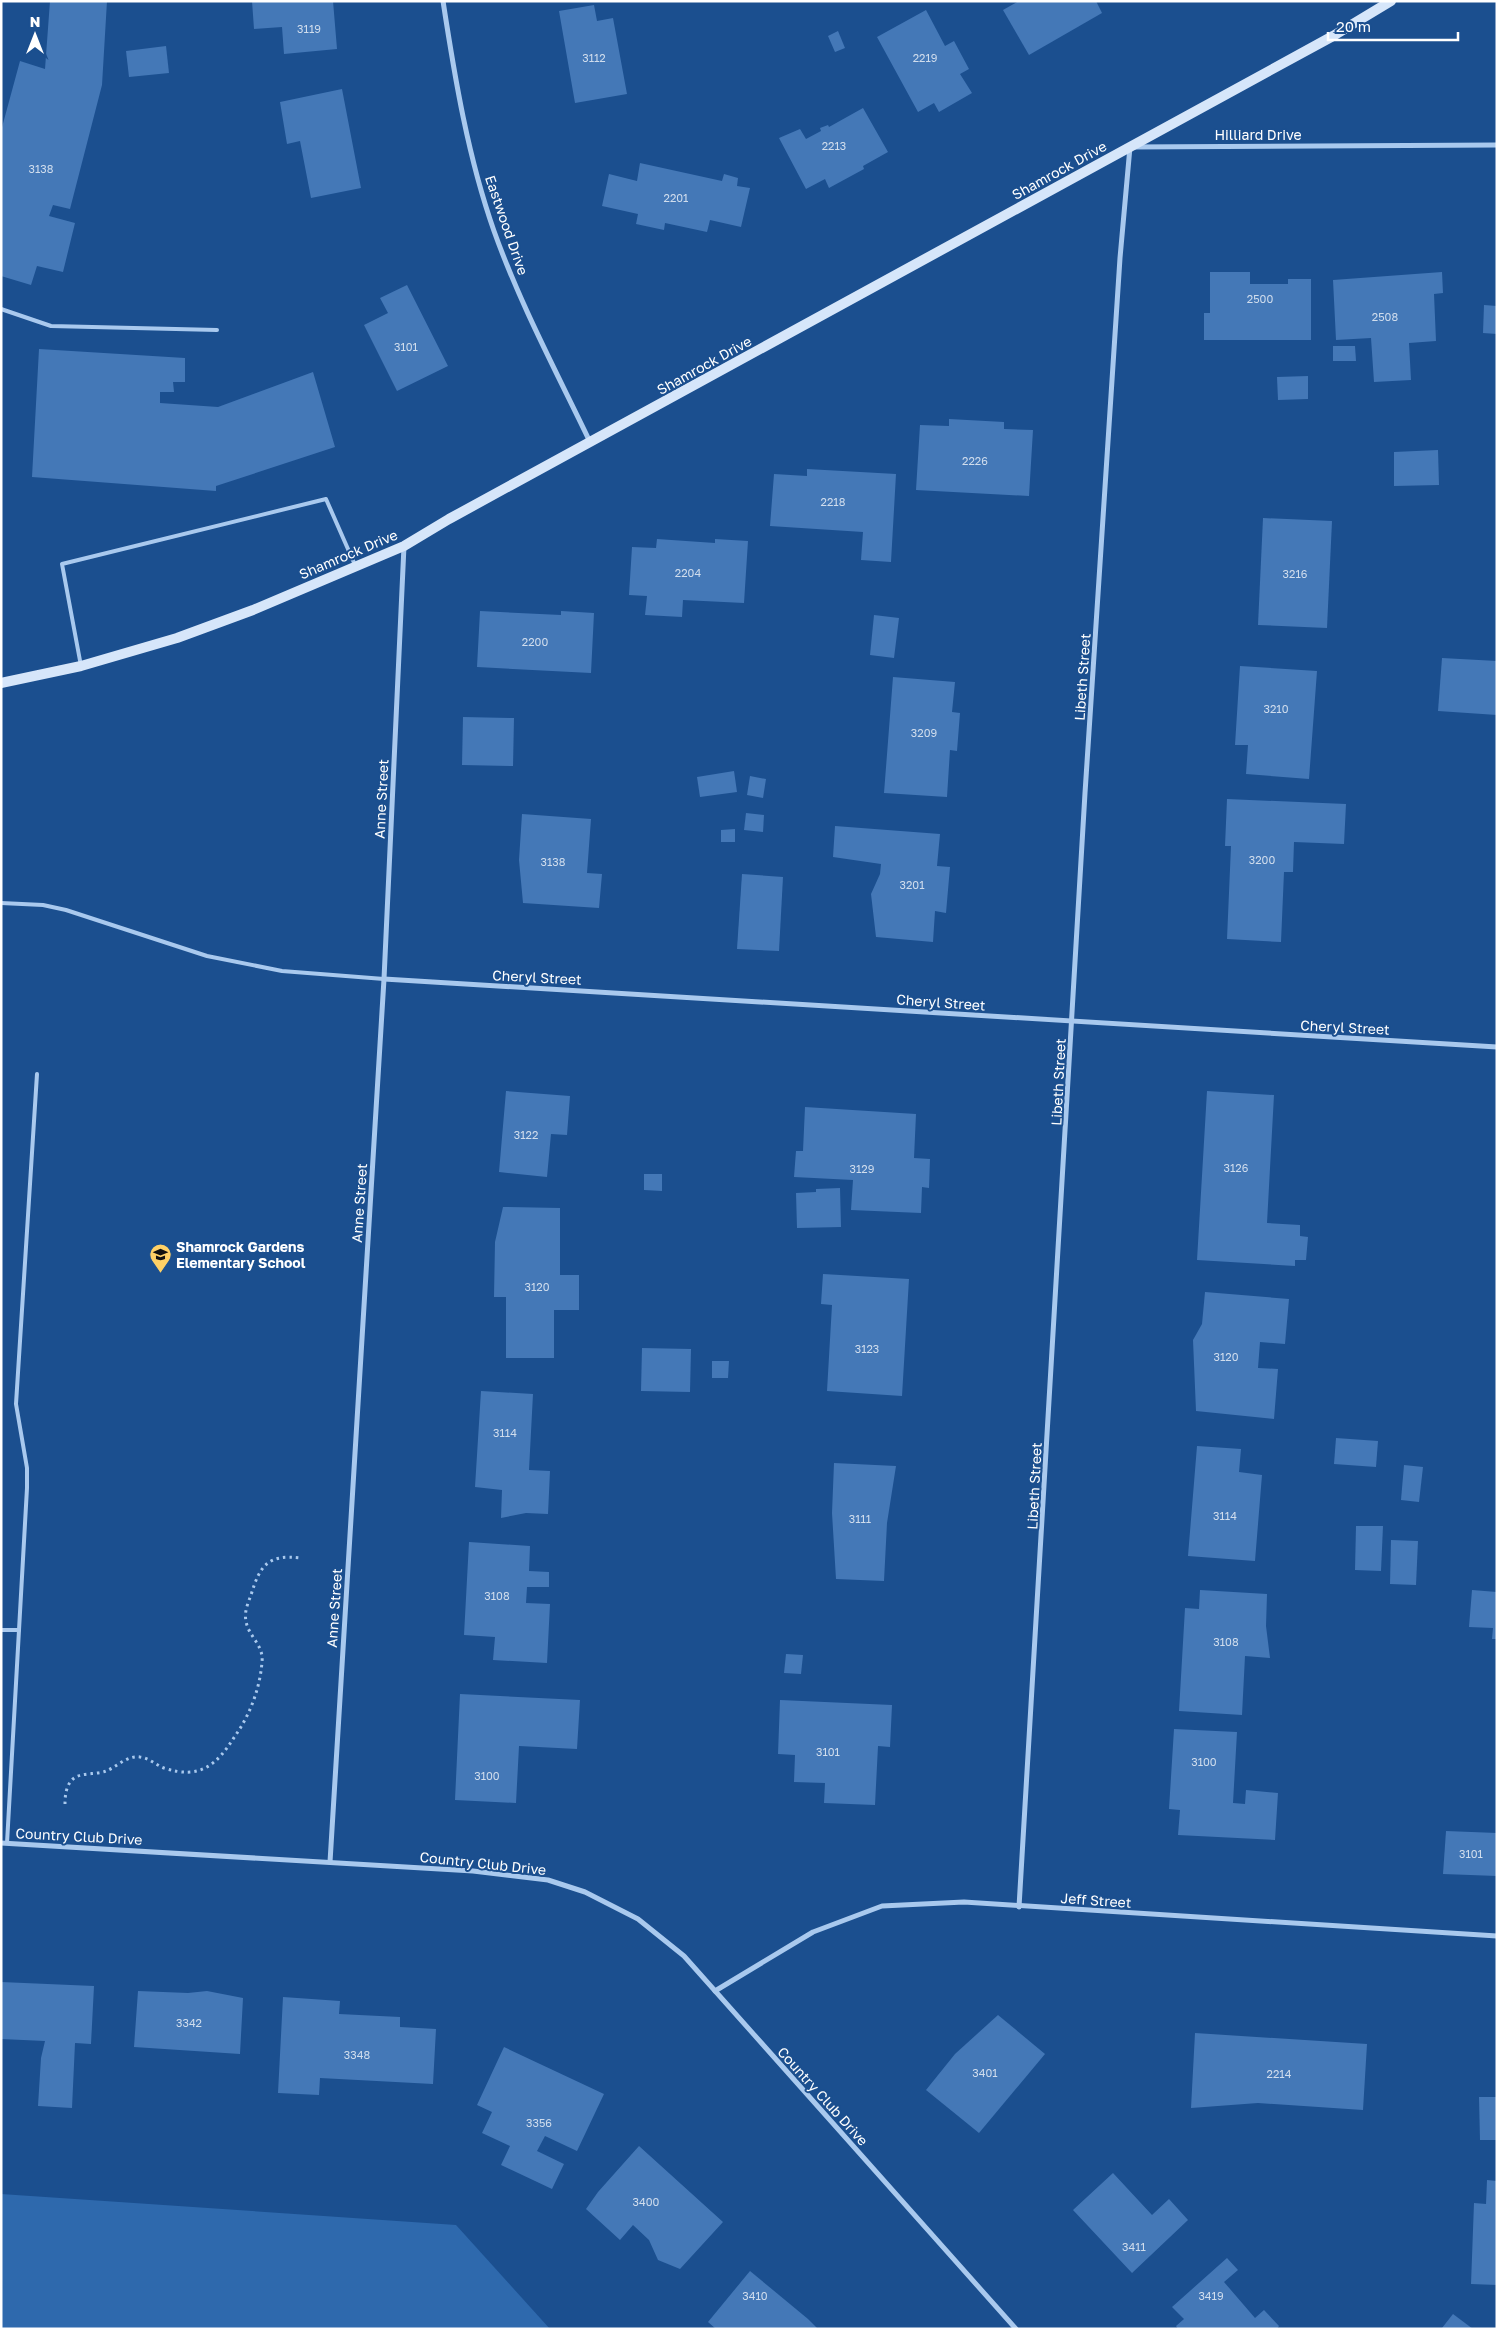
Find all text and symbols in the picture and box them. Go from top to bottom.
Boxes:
north arrow [10,10,60,60]
scale bar [1328,10,1458,42]
text: N [30,13,40,30]
text: 20 m [1336,17,1371,35]
house number: 3119 [297,22,321,35]
house number: 3112 [582,51,606,64]
house number: 2219 [913,51,937,64]
street label: Hilliard Drive [1214,126,1302,143]
street label: Shamrock Drive [1009,137,1109,203]
house number: 2213 [822,139,846,152]
house number: 3138 [29,162,54,175]
street label: Eastwood Drive [482,173,532,277]
house number: 2201 [664,191,688,204]
house number: 2500 [1247,292,1273,305]
house number: 2508 [1372,310,1398,323]
street label: Shamrock Drive [654,332,754,398]
house number: 3101 [394,340,418,353]
house number: 2226 [962,454,988,467]
house number: 2218 [821,495,846,508]
street label: Shamrock Drive [296,526,400,582]
house number: 2204 [675,566,701,579]
house number: 3216 [1283,567,1308,580]
street label: Libeth Street [1070,633,1094,721]
house number: 2200 [522,635,548,648]
house number: 3210 [1264,702,1289,715]
house number: 3209 [911,726,937,739]
street label: Anne Street [370,759,392,839]
house number: 3200 [1249,853,1275,866]
house number: 3138 [541,855,566,868]
house number: 3201 [900,878,924,891]
street label: Cheryl Street [492,966,582,988]
street label: Cheryl Street [896,990,986,1014]
street label: Cheryl Street [1300,1016,1390,1038]
street label: Libeth Street [1047,1038,1069,1126]
house number: 3122 [514,1128,538,1141]
house number: 3126 [1224,1161,1249,1174]
house number: 3129 [850,1162,874,1175]
street label: Anne Street [348,1163,370,1243]
place label: Shamrock Gardens Elementary School [176,1238,306,1271]
school or university icon: Shamrock Gardens Elementary School [148,1242,172,1273]
house number: 3120 [525,1280,550,1293]
house number: 3123 [855,1342,879,1355]
house number: 3120 [1214,1350,1239,1363]
house number: 3114 [493,1426,517,1439]
street label: Libeth Street [1023,1442,1045,1530]
house number: 3114 [1213,1509,1237,1522]
house number: 3111 [849,1512,871,1525]
street label: Anne Street [323,1568,345,1648]
house number: 3108 [484,1589,510,1602]
house number: 3108 [1213,1635,1239,1648]
house number: 3101 [816,1745,840,1758]
house number: 3100 [1191,1755,1217,1768]
house number: 3100 [474,1769,500,1782]
street label: Country Club Drive [15,1824,143,1848]
house number: 3101 [1459,1847,1483,1860]
street label: Country Club Drive [419,1848,547,1878]
street label: Jeff Street [1060,1889,1132,1911]
house number: 3342 [176,2016,202,2029]
street label: Country Club Drive [774,2043,872,2149]
house number: 3348 [344,2048,370,2061]
house number: 3401 [972,2066,998,2079]
house number: 2214 [1267,2067,1292,2080]
house number: 3356 [526,2116,552,2129]
house number: 3400 [633,2195,660,2208]
house number: 3411 [1122,2240,1146,2253]
house number: 3410 [742,2289,768,2302]
house number: 3419 [1198,2289,1224,2302]

